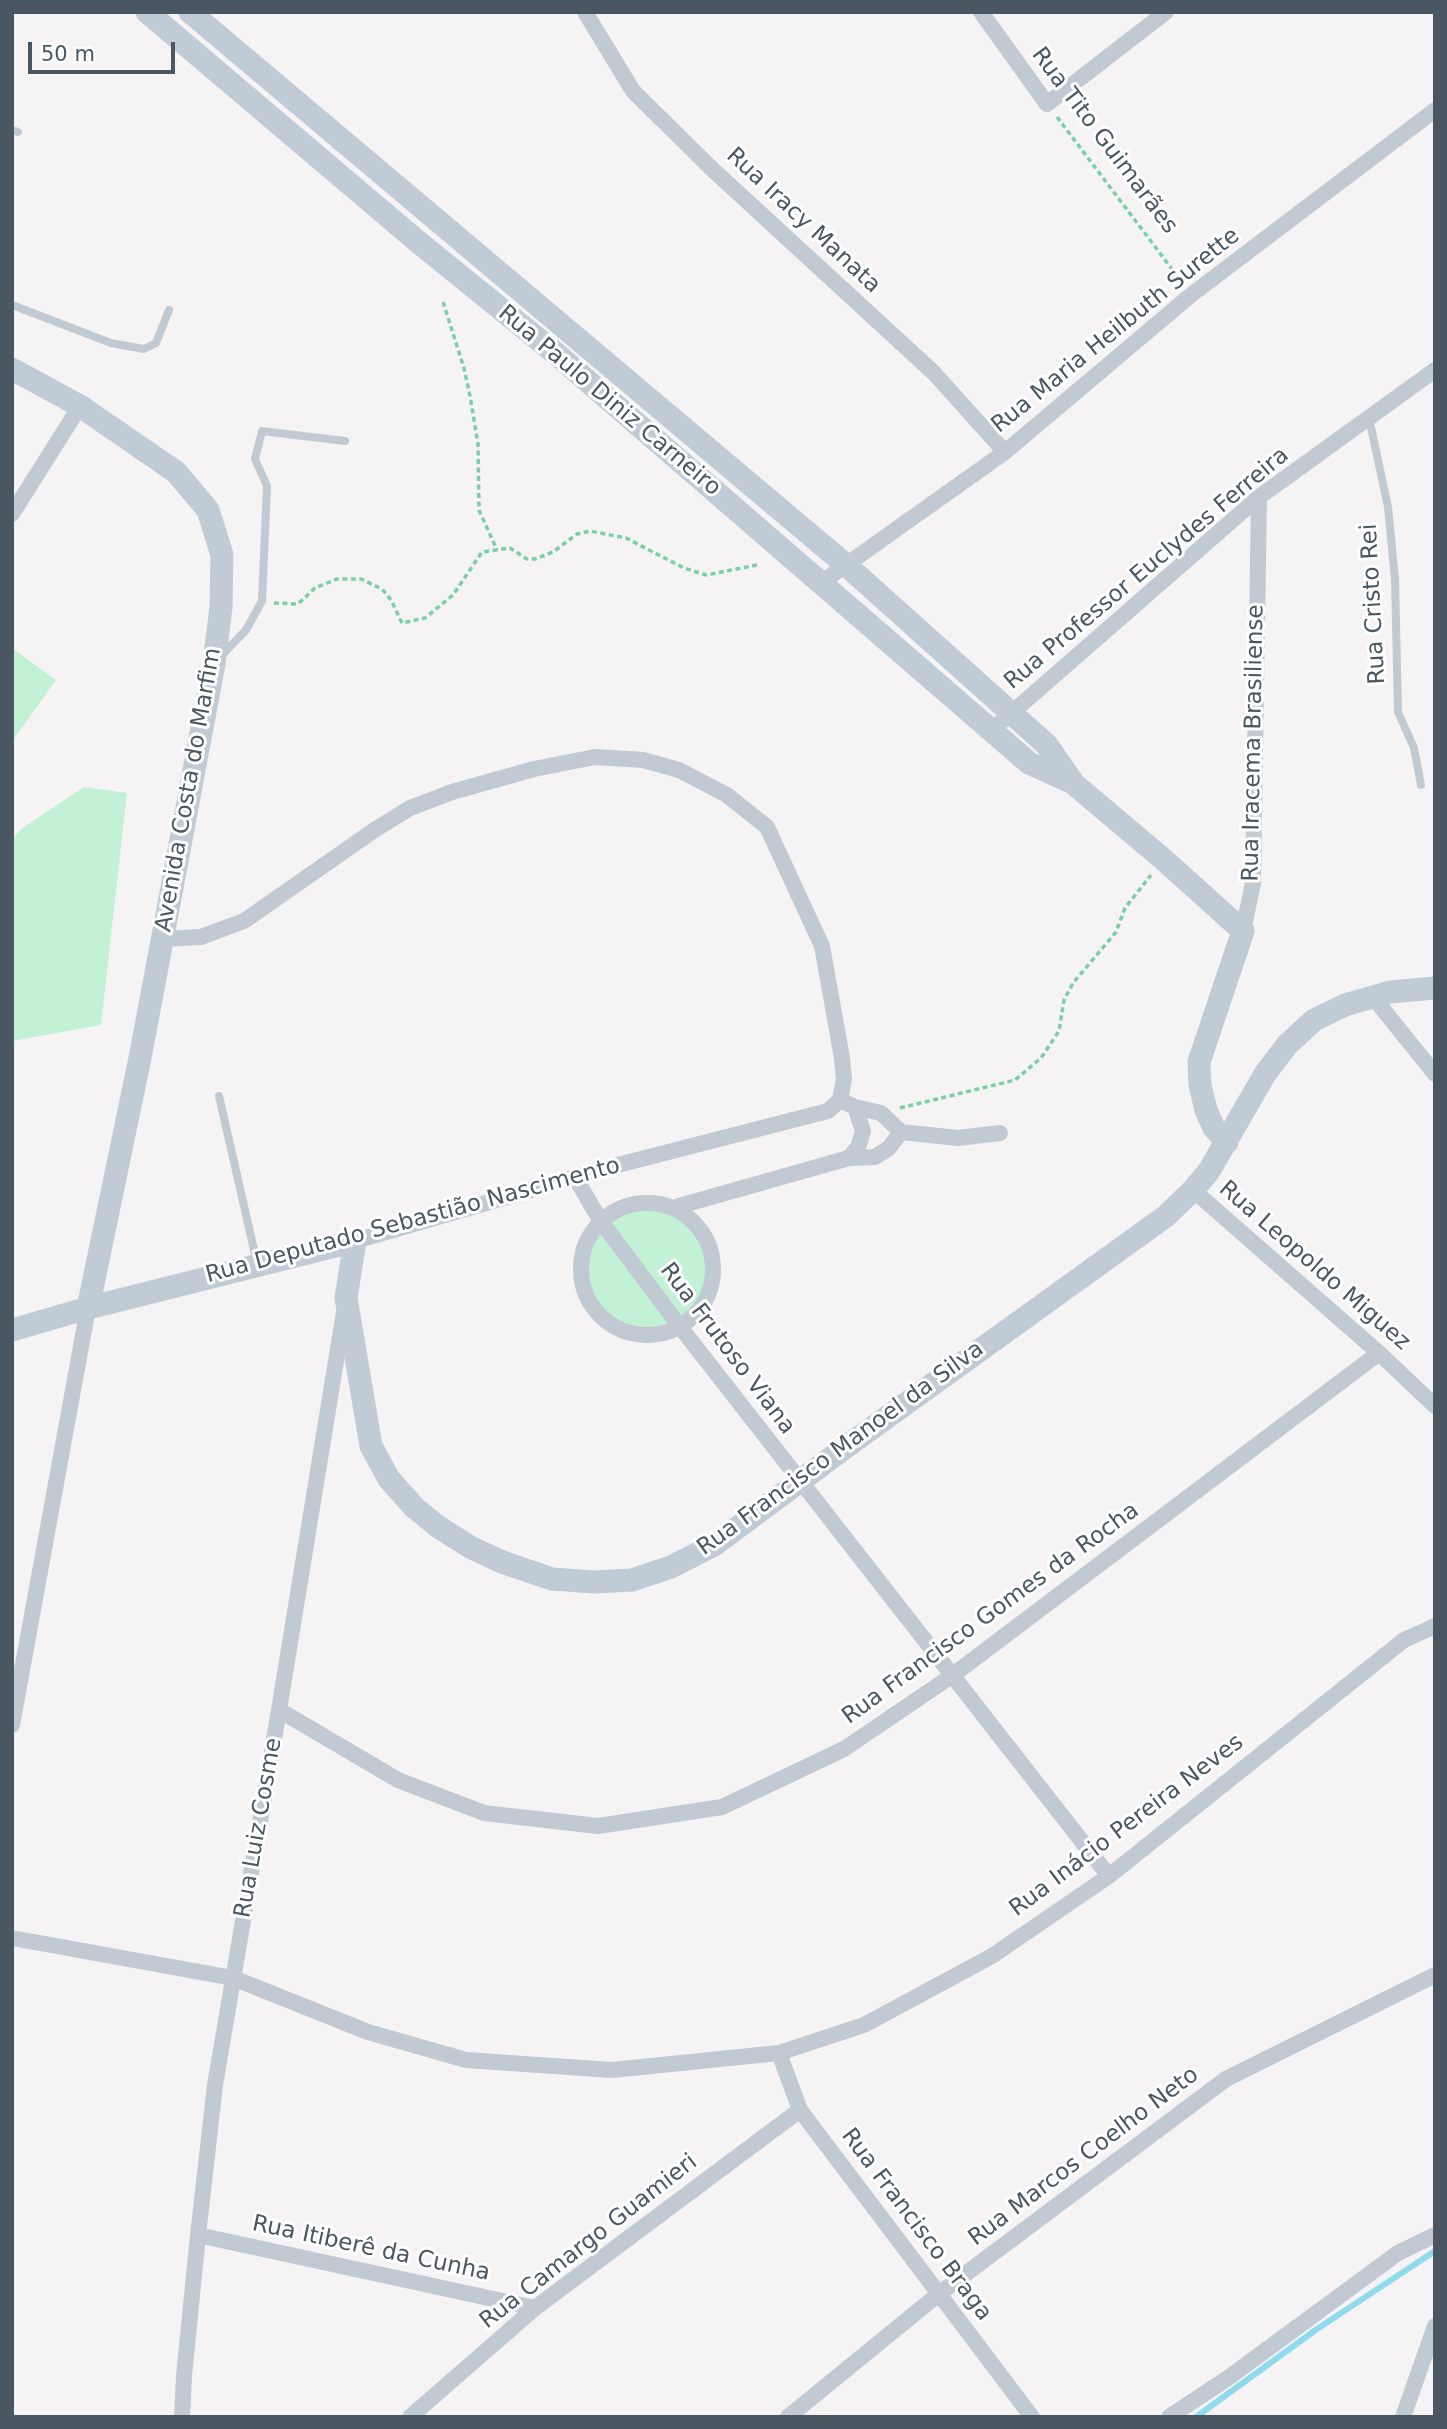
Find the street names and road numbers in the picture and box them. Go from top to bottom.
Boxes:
street label: Rua Tito Guimarães [1025,42,1183,240]
street label: Rua Iracy Manata [720,143,886,299]
street label: Rua Maria Heilbuth Surette [987,222,1245,440]
street label: Rua Paulo Diniz Carneiro [492,300,726,502]
street label: Rua Professor Euclydes Ferreira [999,442,1295,696]
street label: Rua Cristo Rei [1356,523,1392,685]
street label: Rua Iracema Brasiliense [1238,604,1270,882]
street label: Avenida Costa do Marfim [150,646,228,934]
street label: Rua Deputado Sebastião Nascimento [203,1152,623,1290]
street label: Rua Leopoldo Miguez [1213,1175,1415,1357]
street label: Rua Frutoso Viana [654,1258,800,1440]
street label: Rua Francisco Manoel da Silva [692,1336,990,1562]
street label: Rua Francisco Gomes da Rocha [837,1497,1145,1731]
street label: Rua Inácio Pereira Neves [1005,1729,1249,1923]
street label: Rua Luiz Cosme [230,1736,288,1920]
street label: Rua Marcos Coelho Neto [964,2061,1204,2253]
street label: Rua Francisco Braga [835,2123,997,2327]
street label: Rua Camargo Guamieri [475,2149,703,2335]
street label: Rua Itiberê da Cunha [250,2210,492,2288]

